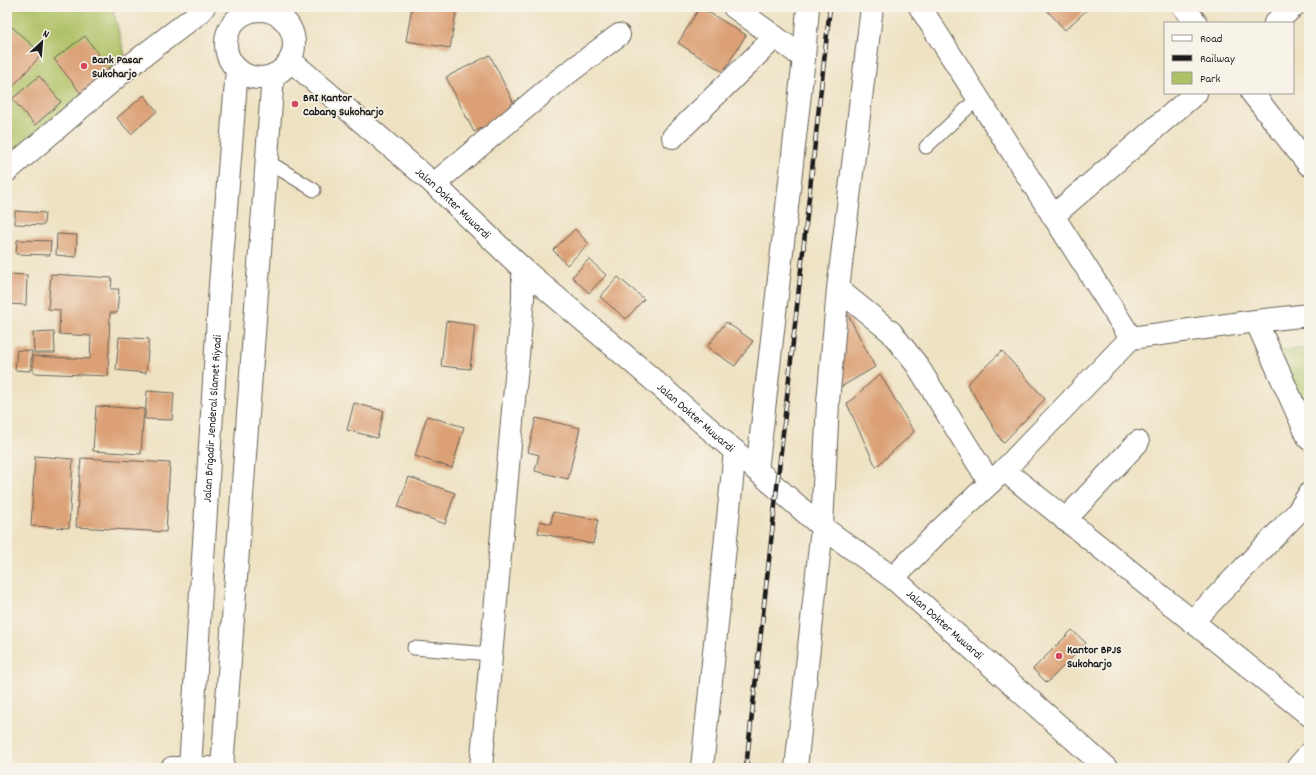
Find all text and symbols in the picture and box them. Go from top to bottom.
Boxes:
north arrow [22,22,62,62]
legend [1164,22,1294,94]
text: N [40,26,52,43]
text: Road [1200,31,1222,48]
text: Railway [1200,51,1236,68]
place label: Bank Pasar Sukoharjo [92,52,143,83]
marker: Bank Pasar Sukoharjo [79,61,89,71]
text: Park [1200,71,1221,88]
place label: BRI Kantor Cabang Sukoharjo [303,90,384,121]
marker: BRI Kantor Cabang Sukoharjo [290,99,300,109]
street label: Jalan Dokter Muwardi [411,164,494,244]
street label: Jalan Brigadir Jenderal Slamet Riyadi [200,334,227,503]
street label: Jalan Dokter Muwardi [652,380,738,457]
street label: Jalan Dokter Muwardi [902,586,986,664]
place label: Kantor BPJS Sukoharjo [1067,642,1121,673]
marker: Kantor BPJS Sukoharjo [1054,651,1064,661]

